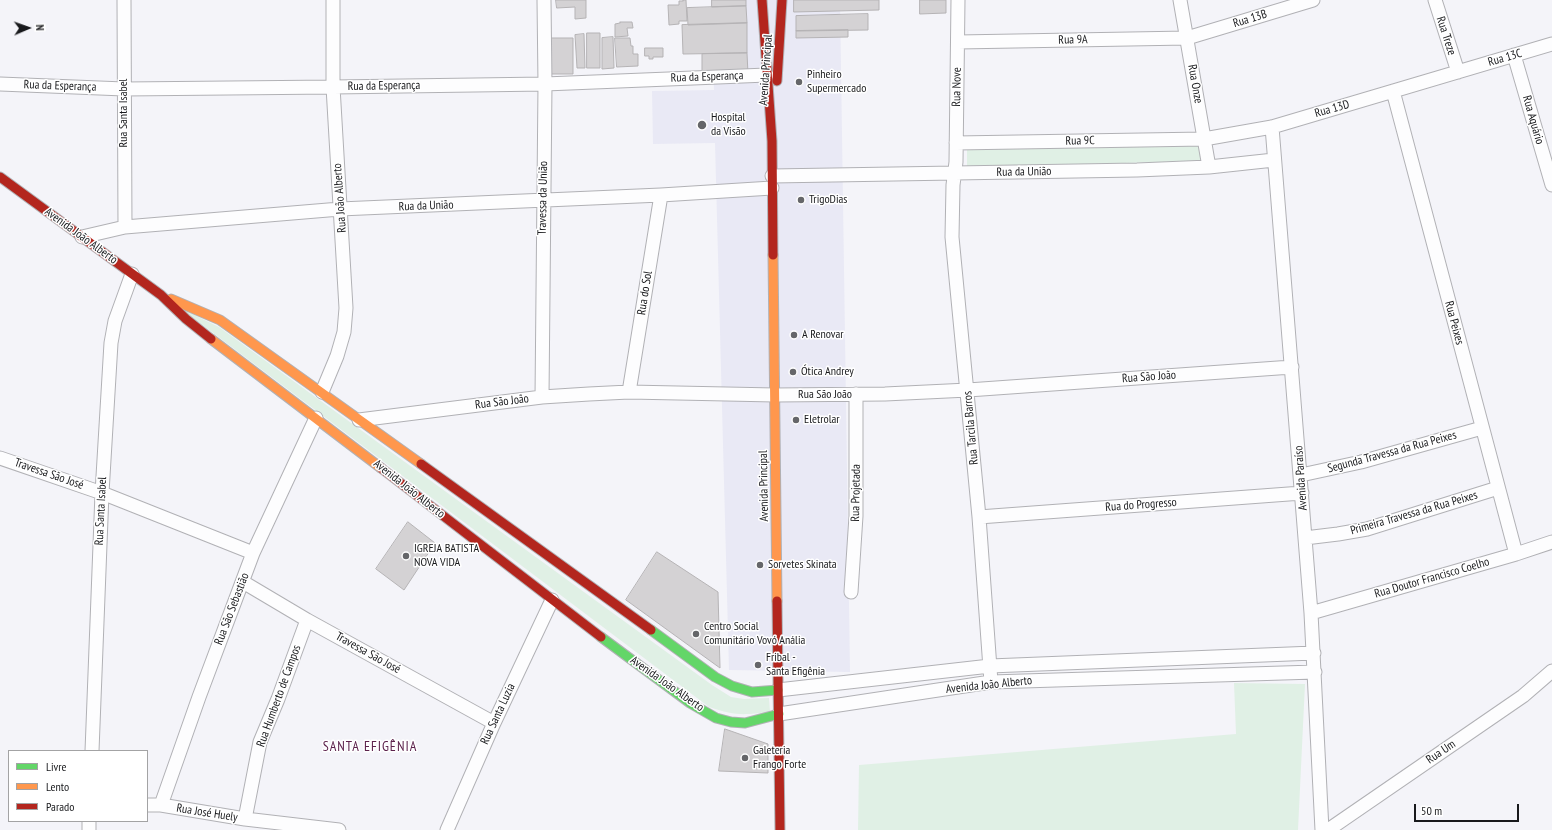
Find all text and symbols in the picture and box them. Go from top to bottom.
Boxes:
street label: Rua 13B [1231,7,1269,31]
north arrow [8,8,48,48]
street label: Rua Treze [1433,15,1459,57]
text: N [33,24,47,31]
street label: Rua 9A [1058,33,1088,47]
street label: Avenida Principal [756,34,776,106]
street label: Rua 13C [1486,46,1524,70]
street label: Rua Onze [1184,63,1206,105]
street label: Rua Nove [949,67,965,107]
place label: Pinheiro Supermercado [807,68,866,96]
street label: Rua da Esperança [670,69,744,85]
marker: Pinheiro Supermercado [794,77,804,87]
street label: Rua da Esperança [23,78,97,94]
street label: Rua da Esperança [348,78,420,94]
street label: Rua Santa Isabel [117,79,131,147]
street label: Rua Aquário [1519,94,1547,146]
street label: Rua 13D [1313,97,1351,121]
place label: Hospital da Visão [711,111,746,139]
marker: Hospital da Visão [696,119,708,131]
street label: Rua 9C [1065,134,1095,148]
street label: Travessa da União [535,161,551,235]
street label: Rua João Alberto [330,163,350,233]
street label: Rua da União [996,164,1052,180]
place label: TrigoDias [809,193,847,207]
marker: TrigoDias [796,195,806,205]
street label: Rua da União [398,198,454,214]
street label: Avenida João Alberto [42,205,120,267]
street label: Rua do Sol [634,270,656,316]
street label: Rua Peixes [1441,300,1467,346]
place label: A Renovar [802,328,844,342]
marker: A Renovar [789,330,799,340]
place label: Ótica Andrey [801,365,854,379]
marker: Ótica Andrey [788,367,798,377]
street label: Rua São João [1122,368,1176,386]
street label: Rua São João [798,388,852,402]
street label: Rua Tarcila Barros [961,390,981,466]
street label: Rua São João [474,392,530,412]
place label: Eletrolar [804,413,840,427]
marker: Eletrolar [791,415,801,425]
street label: Segunda Travessa da Rua Peixes [1326,428,1458,476]
street label: Avenida Paraíso [1292,445,1310,511]
street label: Avenida Principal [756,450,772,522]
street label: Travessa São José [12,455,86,493]
street label: Avenida João Alberto [370,457,448,521]
street label: Rua Projetada [848,464,864,522]
street label: Rua Santa Isabel [92,476,110,546]
street label: Primeira Travessa da Rua Peixes [1349,488,1479,538]
street label: Rua do Progresso [1105,495,1177,515]
place label: IGREJA BATISTA NOVA VIDA [414,542,479,570]
marker: IGREJA BATISTA NOVA VIDA [401,551,411,561]
street label: Rua Doutor Francisco Coelho [1373,555,1491,601]
place label: Sorvetes Skinata [768,558,837,572]
marker: Sorvetes Skinata [755,560,765,570]
street label: Rua São Sebastião [212,571,252,647]
place label: Centro Social Comunitário Vovó Anália [704,620,805,648]
street label: Travessa São José [333,629,403,677]
marker: Centro Social Comunitário Vovó Anália [691,629,701,639]
street label: Rua Humberto de Campos [254,643,304,749]
place label: Fribal - Santa Efigênia [766,651,825,679]
street label: Avenida João Alberto [627,653,707,715]
marker: Fribal - Santa Efigênia [753,660,763,670]
street label: Avenida João Alberto [945,673,1033,697]
street label: Rua Santa Luzia [478,681,518,747]
street label: Rua Um [1424,737,1458,767]
district label: SANTA EFIGÊNIA [323,739,417,755]
place label: Galeteria Frango Forte [753,744,806,772]
legend [8,750,148,822]
marker: Galeteria Frango Forte [740,753,750,763]
text: Livre [46,759,66,774]
text: Lento [46,779,69,794]
scale bar [1416,796,1521,822]
text: Parado [46,799,74,814]
street label: Rua José Huely [175,801,239,825]
text: 50 m [1421,803,1442,818]

